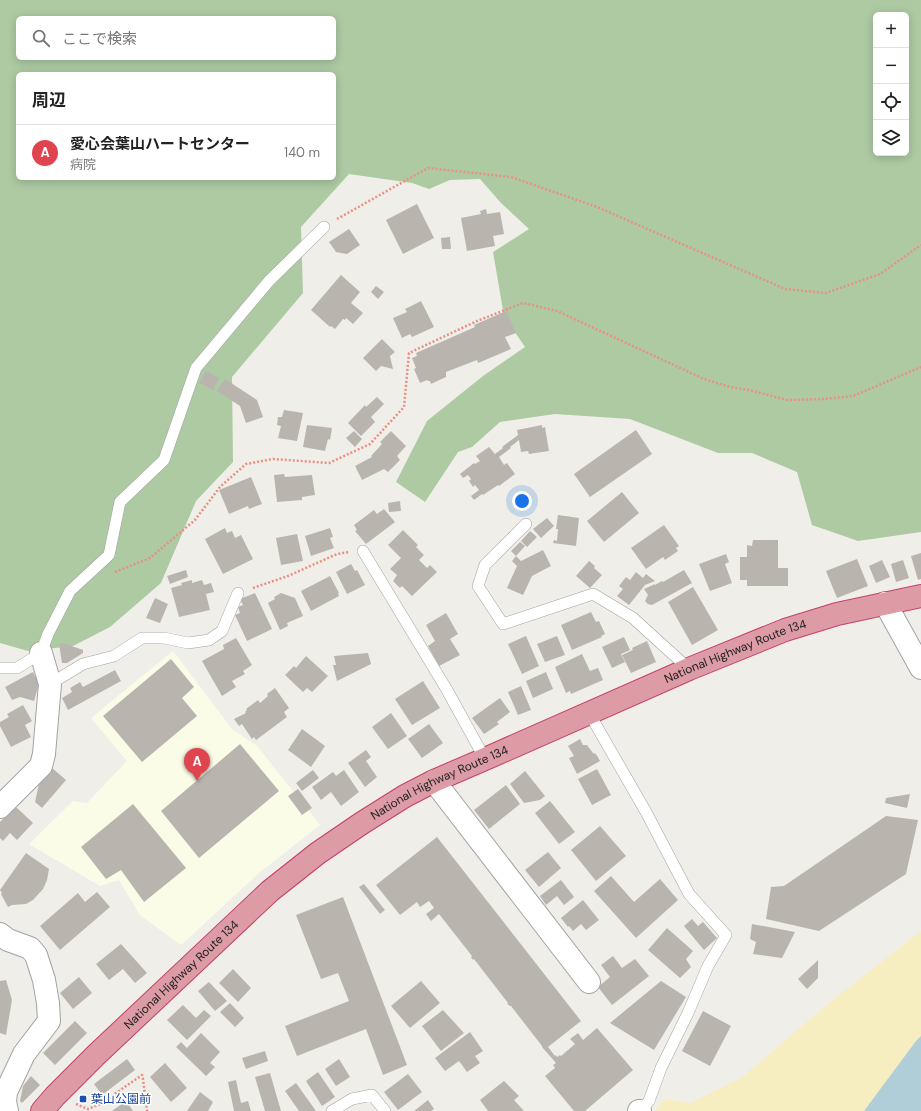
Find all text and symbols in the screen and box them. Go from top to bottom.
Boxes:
map controls [873,12,909,156]
button: + [873,12,909,48]
search box [16,16,336,60]
icon: search [30,27,52,49]
text: ここで検索 [62,29,137,49]
button: − [873,48,909,84]
button: locate [873,84,909,120]
text: 周辺 [32,89,66,111]
button: layers [873,120,909,156]
text: 愛心会葉山ハートセンター [70,134,250,154]
text: A [40,144,50,161]
text: 140 m [284,144,320,161]
text: 病院 [70,156,96,173]
your location [512,491,532,511]
street label: National Highway Route 134 [662,616,808,687]
street label: National Highway Route 134 [368,742,511,824]
pin: A [184,748,210,781]
street label: National Highway Route 134 [120,917,242,1033]
place label: 葉山公園前 [91,1091,151,1107]
marker: 葉山公園前 [78,1094,88,1104]

